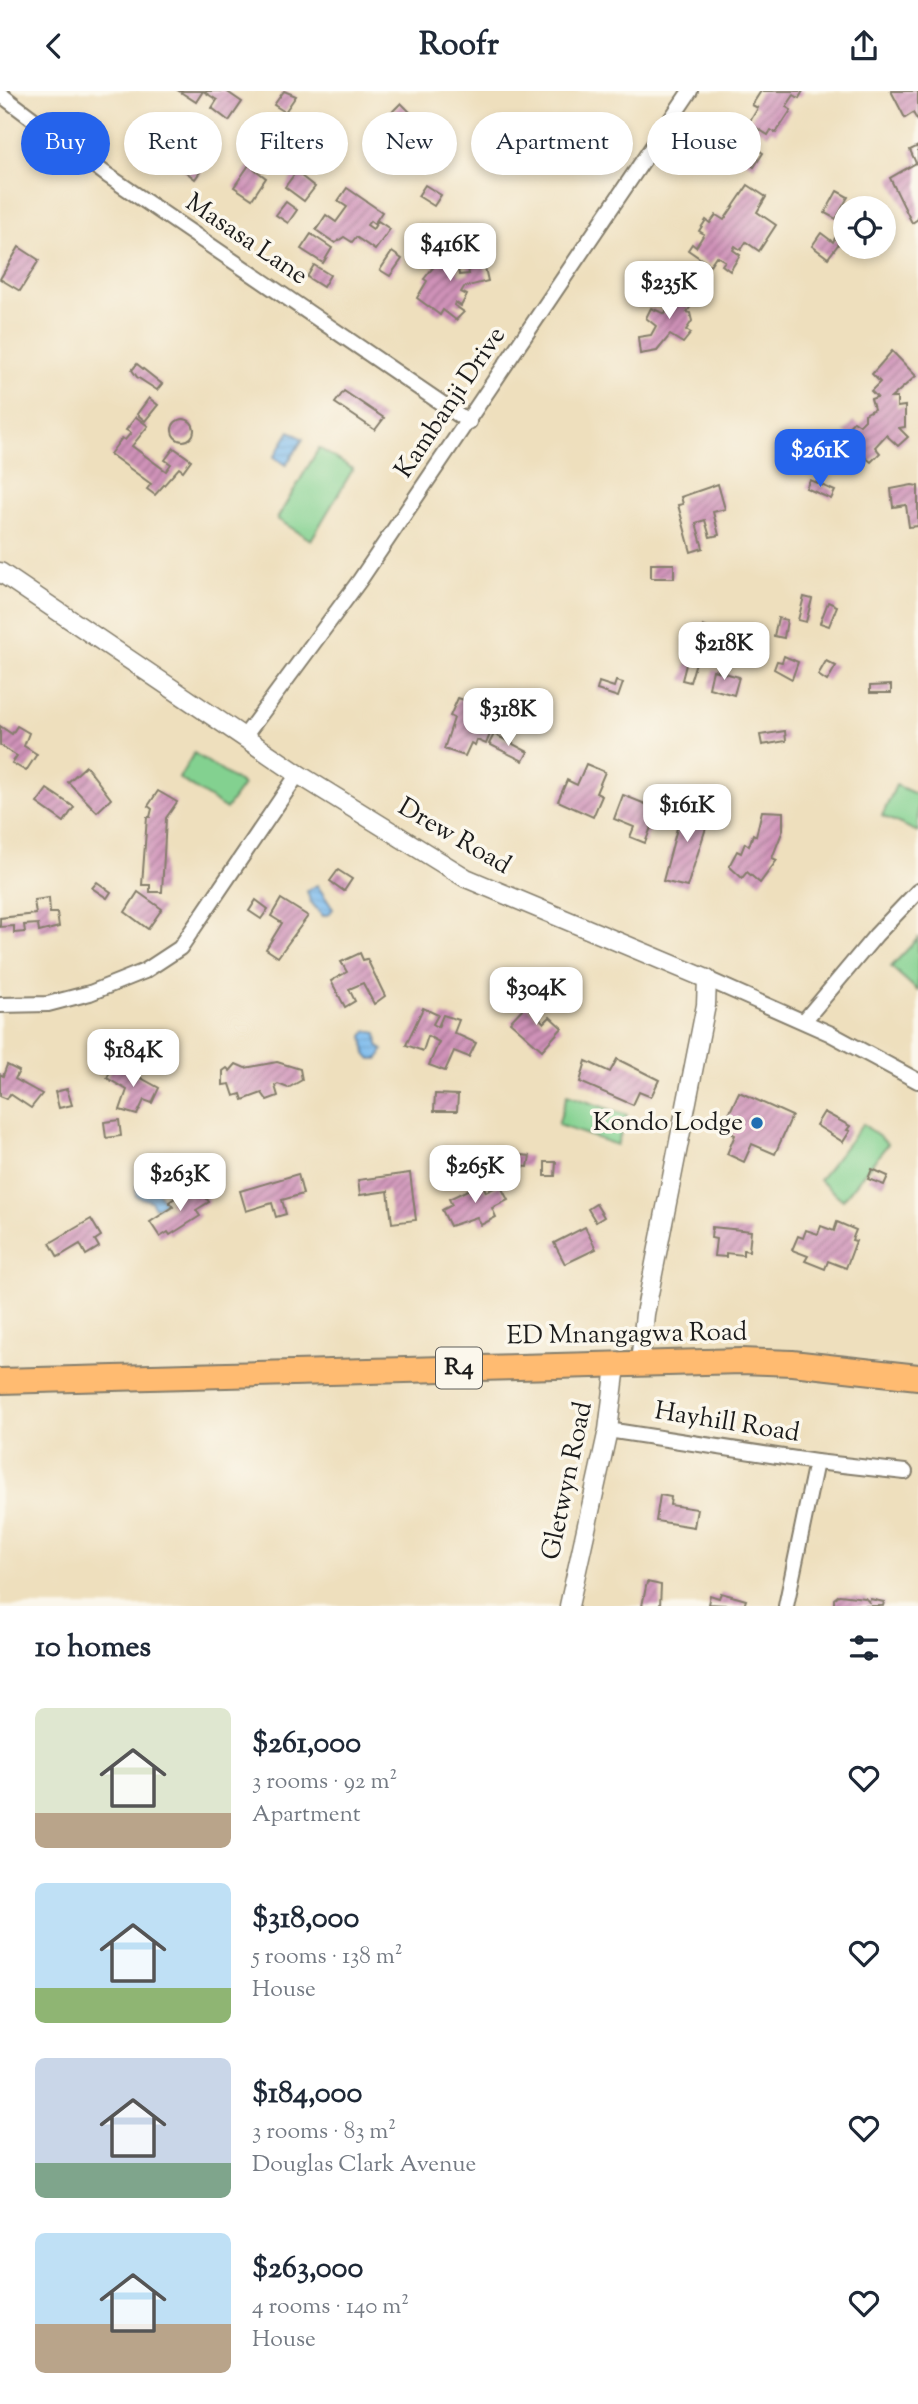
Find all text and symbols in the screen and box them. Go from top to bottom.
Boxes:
text: Roofr [419,23,499,69]
icon: back [35,27,73,65]
icon: share [845,27,883,65]
chip: Buy [21,112,110,175]
chip: Rent [124,112,222,175]
chip: Filters [236,112,348,175]
chip: New [362,112,457,175]
chip: Apartment [471,112,633,175]
chip: House [647,112,761,175]
street label: Masasa Lane [177,185,315,295]
map controls [833,196,896,259]
button: locate [833,196,896,259]
pin: $416K [401,223,499,283]
text: $416K [420,229,480,262]
pin: $235K [620,261,718,321]
text: $235K [641,267,697,300]
street label: Kambanji Drive [386,320,516,486]
pin: $261K [771,429,869,489]
text: $261K [791,435,849,468]
pin: $218K [675,623,773,682]
text: $218K [695,628,754,661]
pin: $318K [459,689,557,748]
text: $318K [479,694,537,727]
pin: $161K [638,785,736,844]
street label: Drew Road [390,790,518,885]
text: $161K [659,790,715,823]
pin: $304K [487,967,585,1027]
text: $304K [506,973,566,1006]
pin: $184K [84,1030,182,1089]
text: $184K [103,1035,163,1068]
place label: Kondo Lodge [593,1105,743,1142]
marker: Kondo Lodge [749,1115,765,1131]
pin: $265K [426,1145,524,1205]
text: $265K [446,1151,504,1184]
pin: $263K [131,1153,229,1213]
text: $263K [150,1159,210,1192]
street label: ED Mnangagwa Road [506,1314,748,1356]
road number: R4 [436,1347,482,1388]
street label: Hayhill Road [652,1393,802,1453]
street label: Gletwyn Road [533,1398,603,1564]
text: 10 homes [35,1627,151,1670]
icon: filters [845,1629,883,1667]
text: $261,000 [252,1723,361,1766]
icon: home [91,1736,175,1820]
icon: heart [845,1759,883,1797]
text: 3 rooms · 92 m² [252,1766,397,1799]
text: Apartment [252,1799,361,1832]
text: $318,000 [252,1898,359,1941]
icon: home [91,1911,175,1995]
icon: heart [845,1934,883,1972]
text: 5 rooms · 138 m² [252,1941,403,1974]
text: House [252,1974,316,2007]
text: $184,000 [252,2073,362,2116]
icon: home [91,2086,175,2170]
icon: heart [845,2109,883,2147]
text: 3 rooms · 83 m² [252,2116,396,2149]
text: Douglas Clark Avenue [252,2149,476,2182]
text: $263,000 [252,2248,363,2291]
icon: home [91,2261,175,2345]
icon: heart [845,2284,883,2322]
text: 4 rooms · 140 m² [252,2291,409,2324]
text: House [252,2324,316,2357]

